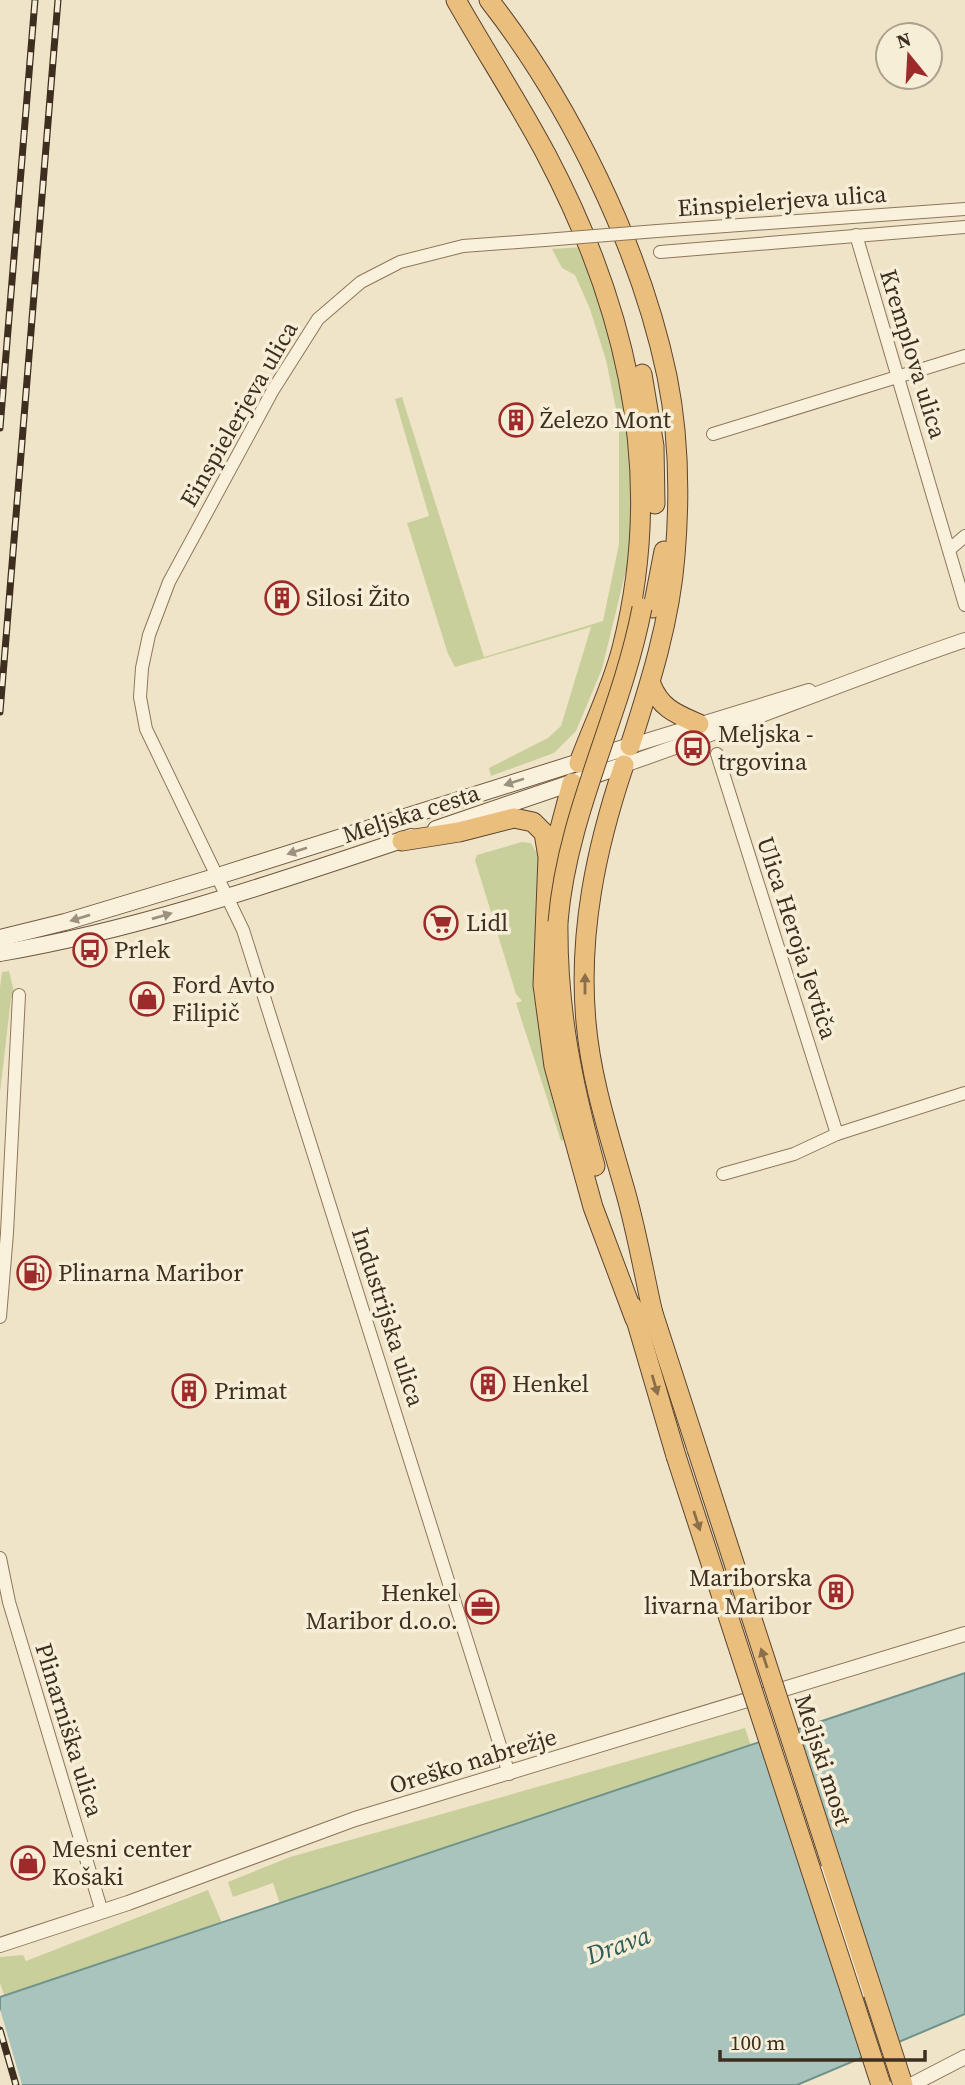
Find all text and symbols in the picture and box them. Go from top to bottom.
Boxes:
north arrow [874,21,944,91]
text: N [893,25,914,54]
street label: Einspielerjeva ulica [676,177,888,224]
street label: Kremplova ulica [872,265,955,443]
street label: Einspielerjeva ulica [172,314,306,513]
building icon: Železo Mont [497,401,535,439]
place label: Železo Mont [540,403,671,436]
building icon: Silosi Žito [263,579,301,617]
place label: Silosi Žito [306,581,410,614]
place label: Meljska - trgovina [718,717,814,778]
bus stop icon: Meljska - trgovina [674,729,712,767]
street label: Meljska cesta [338,776,484,851]
one-way arrow [503,778,524,788]
street label: Ulica Heroja Jevtiča [749,832,846,1044]
one-way arrow [287,847,308,857]
supermarket icon: Lidl [422,904,460,942]
place label: Lidl [466,906,508,939]
one-way arrow [152,911,173,921]
one-way arrow [69,913,90,923]
bus stop icon: Prlek [71,931,109,969]
place label: Prlek [114,933,171,966]
place label: Ford Avto Filipič [172,968,275,1029]
one-way arrow [579,973,591,995]
shop icon: Ford Avto Filipič [128,980,166,1018]
street label: Industrijska ulica [344,1223,433,1411]
fuel station icon: Plinarna Maribor [15,1254,53,1292]
place label: Plinarna Maribor [58,1256,243,1289]
building icon: Henkel [469,1365,507,1403]
place label: Henkel [512,1367,589,1400]
building icon: Primat [170,1372,208,1410]
place label: Primat [214,1374,287,1407]
one-way arrow [650,1374,660,1395]
one-way arrow [692,1511,703,1532]
place label: Mariborska livarna Maribor [644,1561,813,1622]
building icon: Mariborska livarna Maribor [817,1573,855,1611]
place label: Henkel Maribor d.o.o. [306,1576,458,1637]
office icon: Henkel Maribor d.o.o. [463,1588,501,1626]
street label: Plinarniška ulica [27,1639,112,1822]
one-way arrow [758,1647,769,1668]
street label: Meljski most [787,1690,860,1830]
street label: Oreško nabrežje [385,1719,561,1802]
place label: Mesni center Košaki [52,1832,192,1893]
shop icon: Mesni center Košaki [9,1844,47,1882]
water label: Drava [580,1917,656,1974]
scale bar [720,2018,925,2062]
text: 100 m [730,2028,785,2057]

